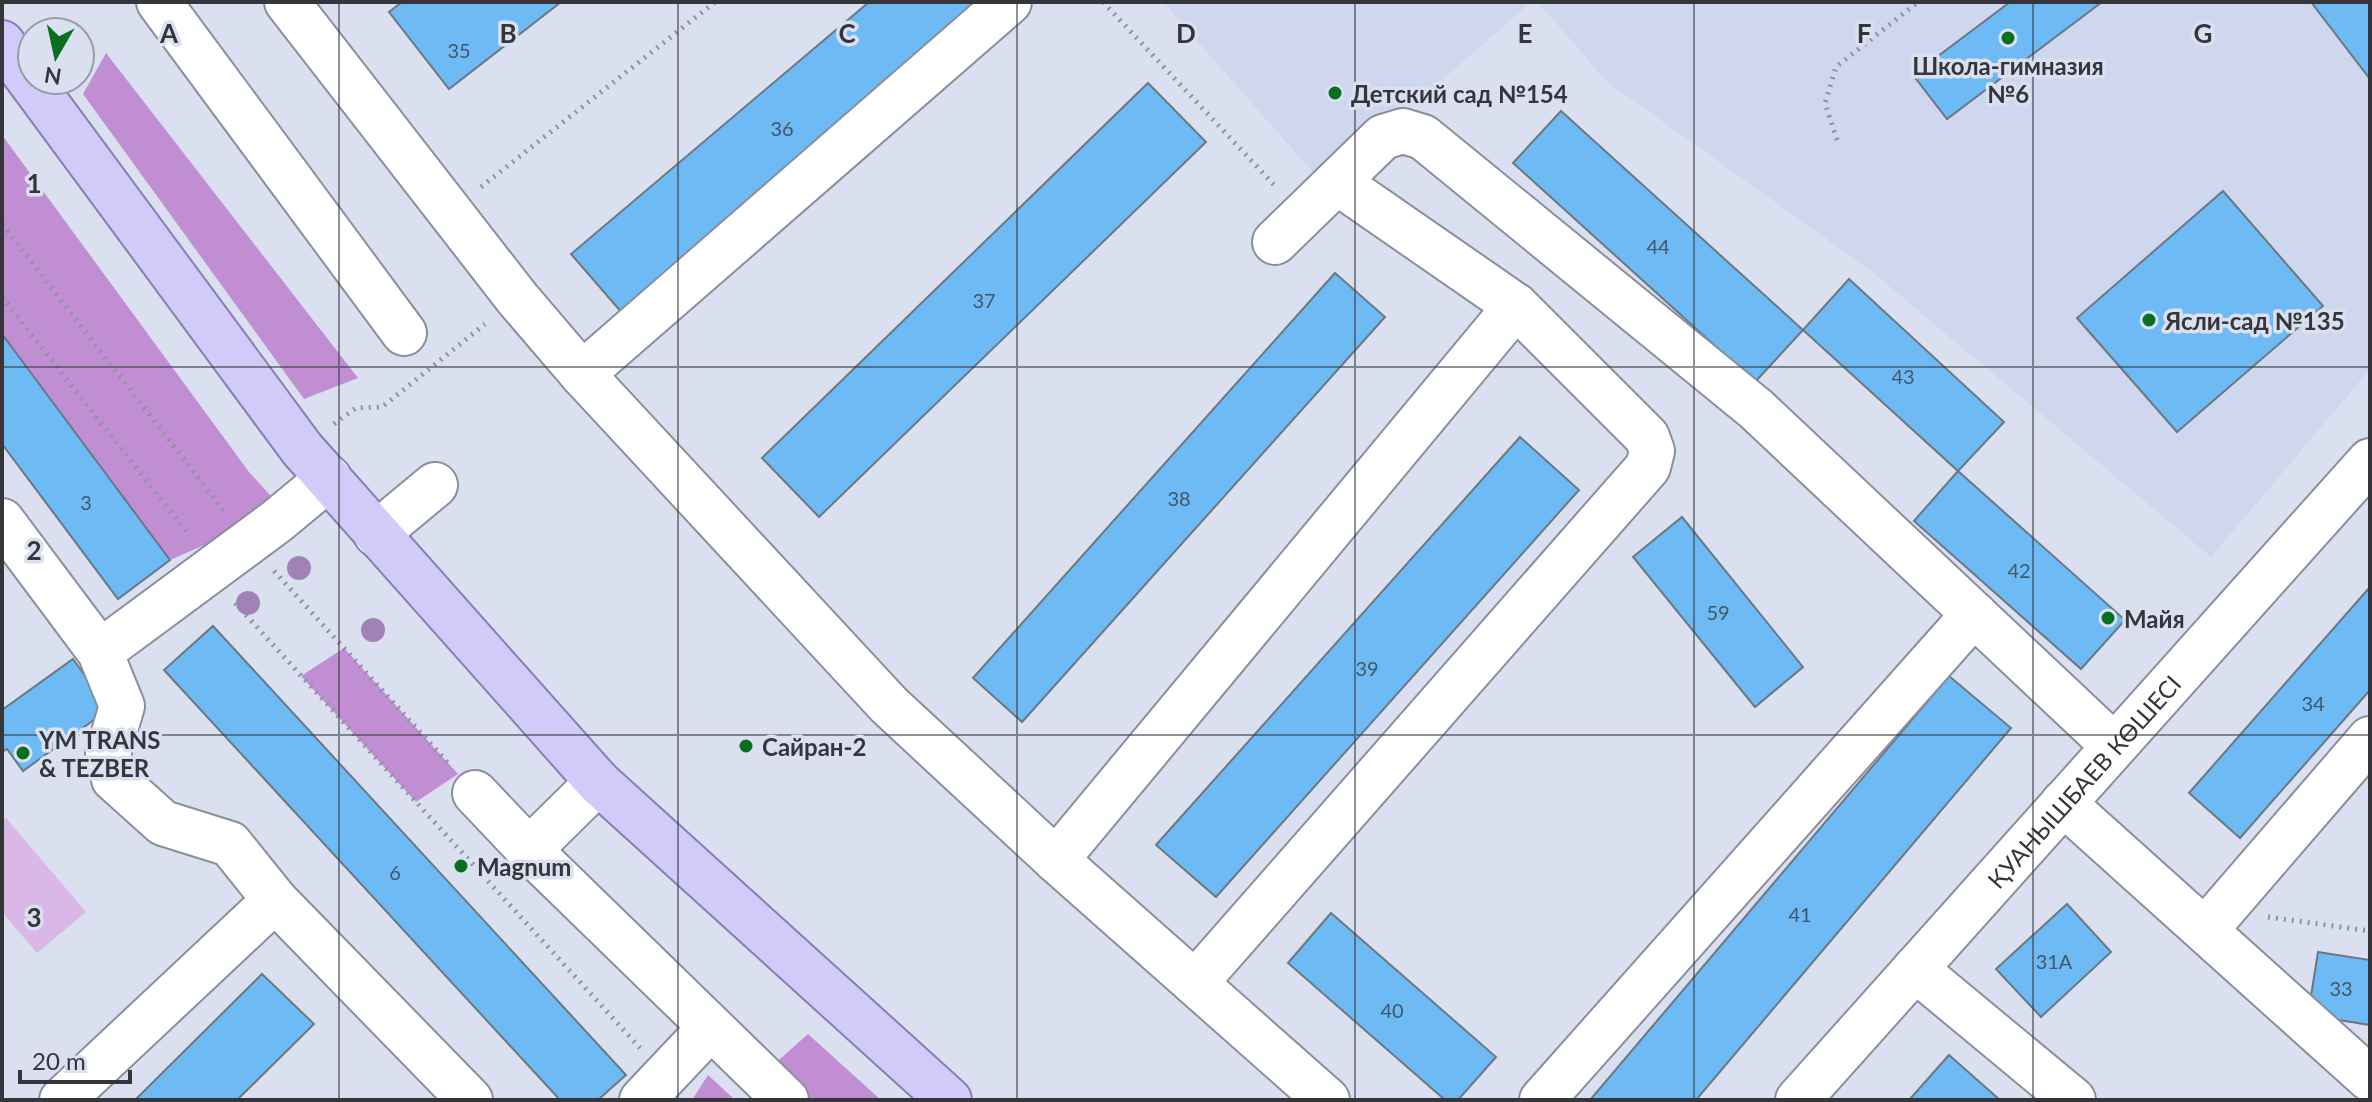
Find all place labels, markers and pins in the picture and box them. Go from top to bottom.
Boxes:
marker: Школа-гимназия №6 [1999,29,2017,47]
place label: Школа-гимназия №6 [1912,51,2104,108]
place label: Детский сад №154 [1351,79,1568,108]
marker: Детский сад №154 [1326,84,1344,102]
place label: Ясли-сад №135 [2164,306,2345,335]
marker: Ясли-сад №135 [2140,311,2158,329]
place label: Майя [2124,604,2185,633]
marker: Майя [2099,609,2117,627]
place label: YM TRANS & TEZBER [38,725,161,782]
place label: Сайран-2 [762,732,866,761]
marker: Сайран-2 [737,737,755,755]
marker: YM TRANS & TEZBER [14,744,32,762]
place label: Magnum [477,852,571,881]
marker: Magnum [452,857,470,875]

